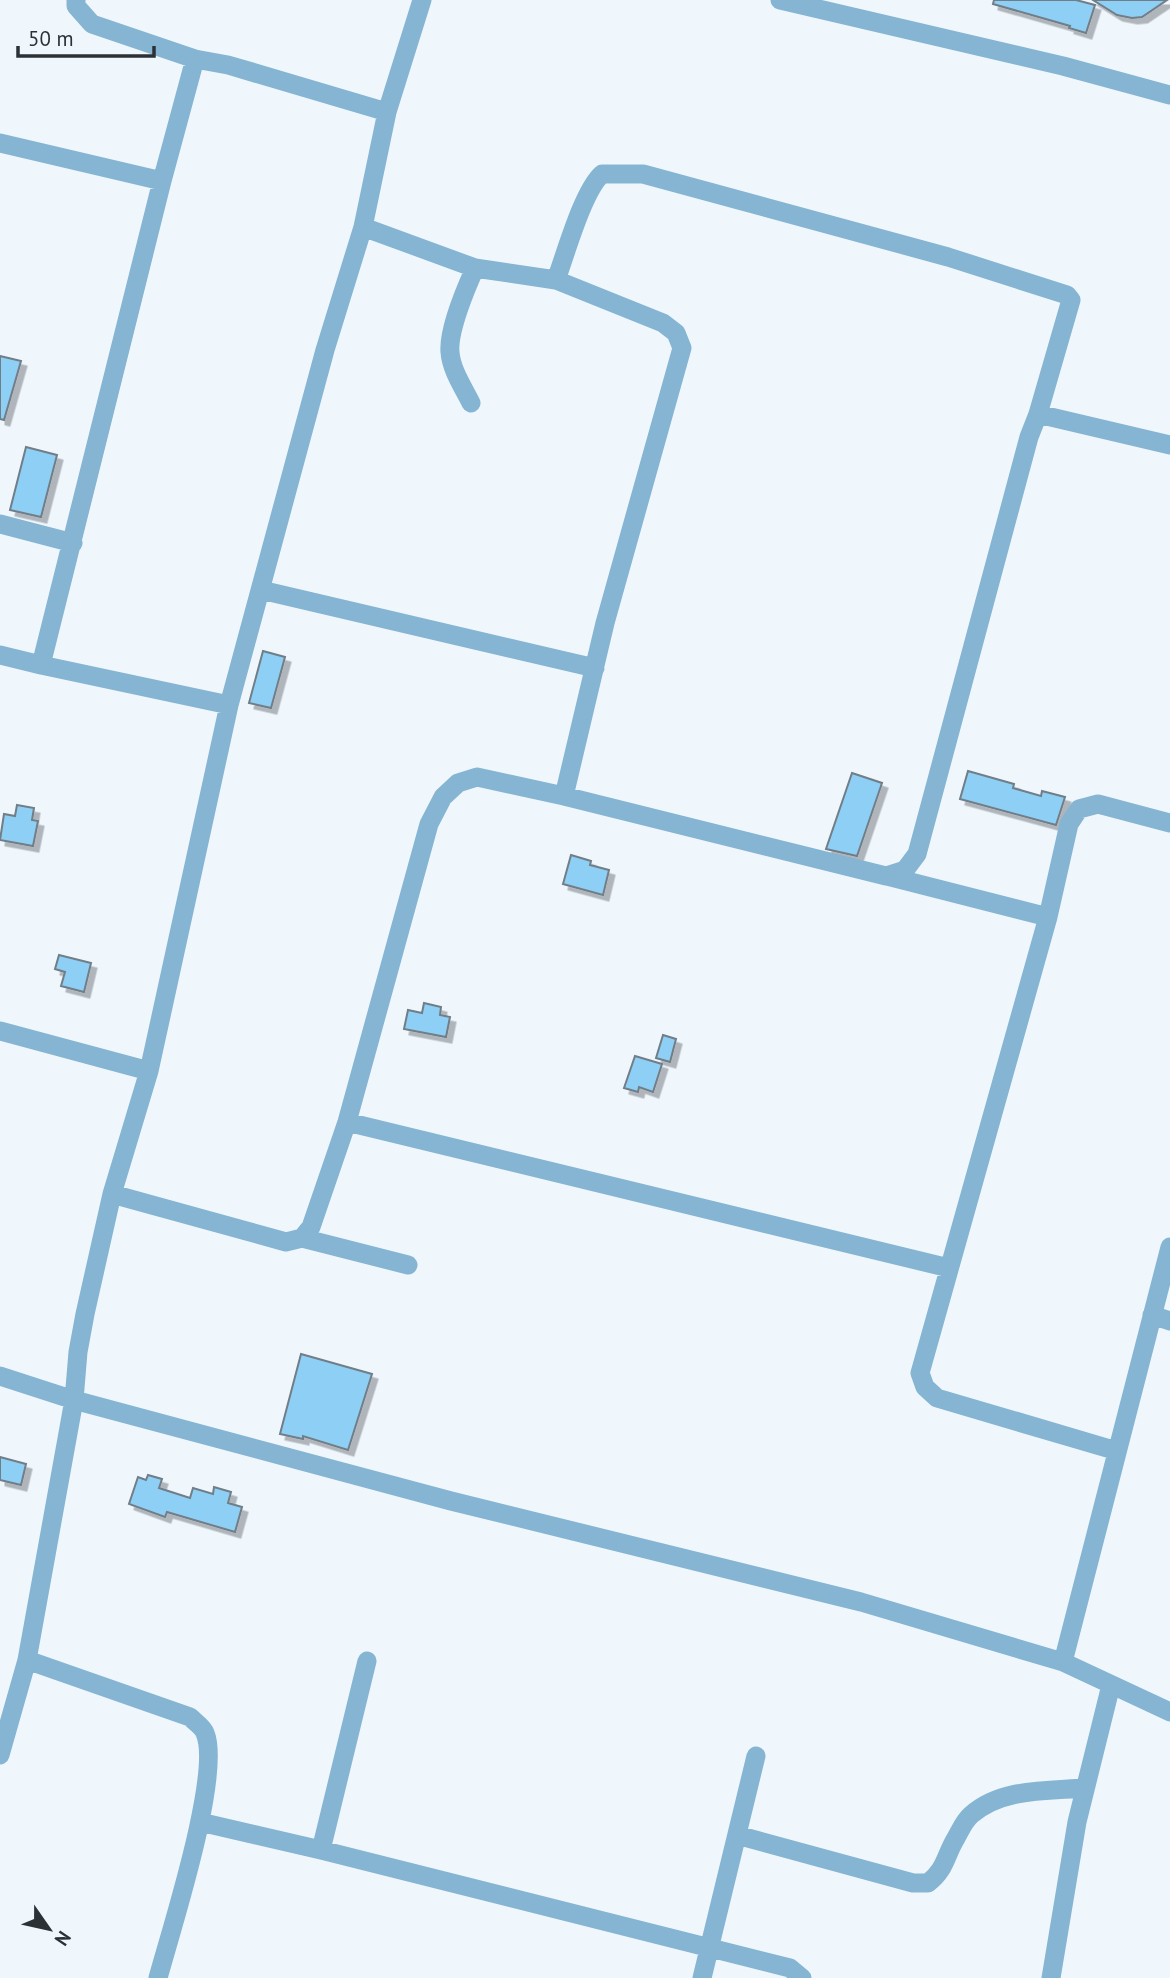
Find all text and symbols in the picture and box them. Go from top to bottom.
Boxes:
scale bar [18,14,154,58]
text: 50 m [28,25,74,52]
north arrow [14,1894,84,1964]
text: N [50,1927,77,1950]

